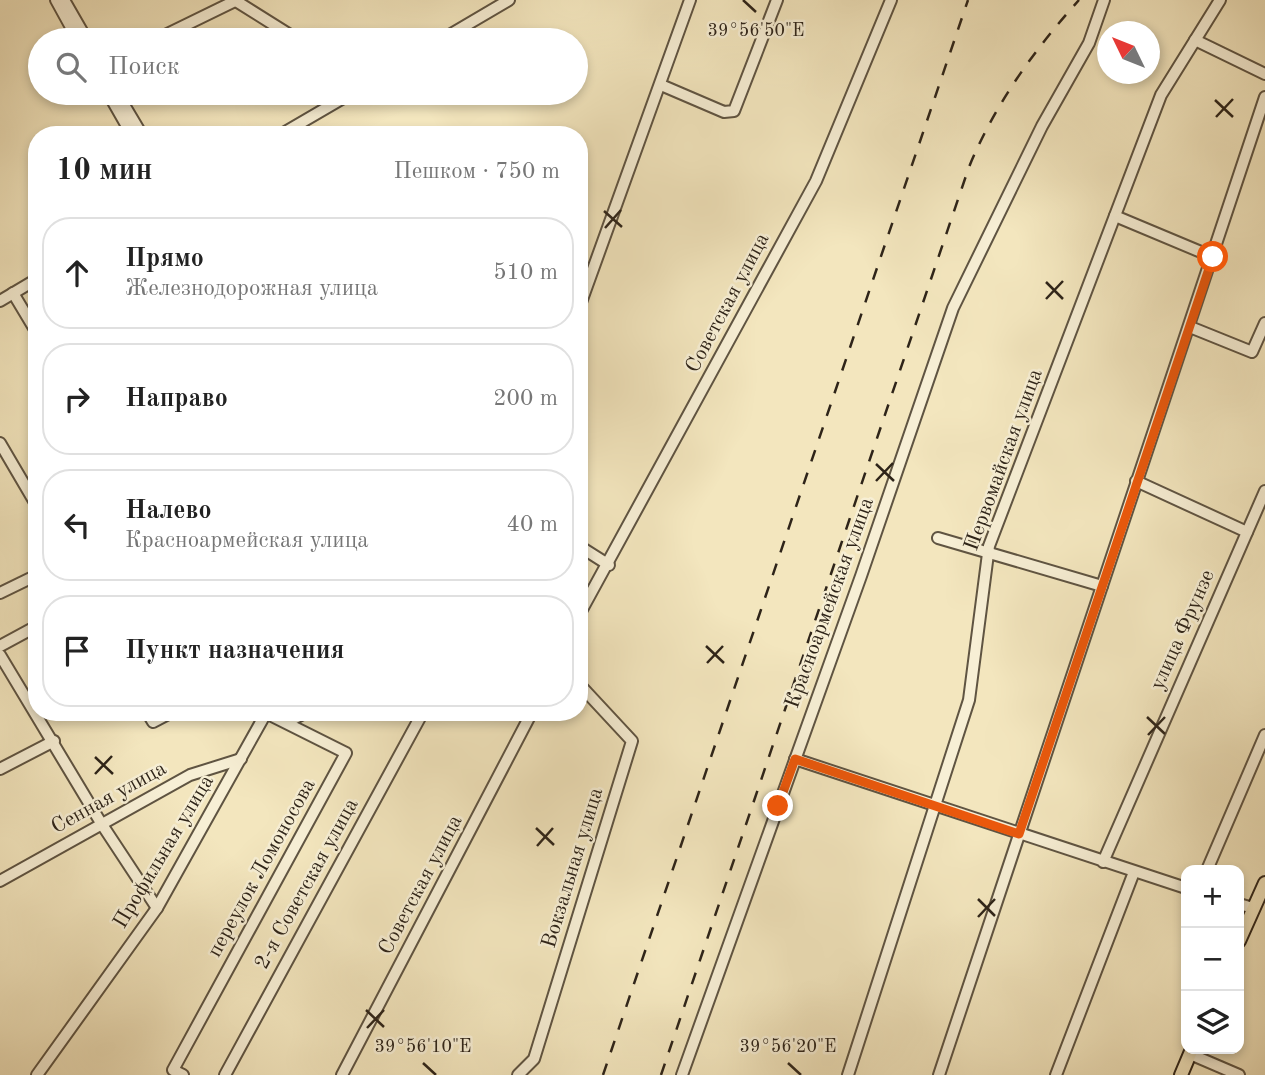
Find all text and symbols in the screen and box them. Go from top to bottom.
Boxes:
north arrow [1097,21,1160,84]
text: 39°56'50"E [708,22,804,40]
search box [28,28,588,105]
icon: search [52,48,90,86]
text: Поиск [108,54,180,80]
text: 10 мин [56,156,153,186]
text: Пешком · 750 m [394,160,560,183]
street label: Советская улица [682,230,774,376]
route start [1197,241,1228,272]
text: Прямо [125,246,204,272]
icon: ahead [58,254,96,292]
text: 510 m [493,261,558,284]
text: Железнодорожная улица [125,277,378,300]
street label: Первомайская улица [961,366,1047,554]
icon: right [58,380,96,418]
text: Направо [125,386,228,412]
text: 200 m [493,387,558,410]
street label: Красноармейская улица [782,495,878,711]
text: Налево [125,498,212,524]
icon: left [58,506,96,544]
text: 40 m [507,513,558,536]
text: Красноармейская улица [125,529,369,552]
street label: улица Фрунзе [1147,567,1219,693]
icon: arrive [58,632,96,670]
text: Пункт назначения [125,638,344,664]
street label: Сенная улица [48,758,170,838]
street label: Профильная улица [110,772,218,932]
street label: переулок Ломоносова [204,775,320,961]
street label: Вокзальная улица [539,785,607,951]
route end [762,790,793,821]
street label: 2-я Советская улица [251,795,363,973]
street label: Советская улица [375,812,467,958]
map controls [1181,865,1244,1054]
button: + [1181,865,1244,928]
button: − [1181,928,1244,991]
button: layers [1181,991,1244,1054]
text: 39°56'10"E [375,1038,471,1056]
text: 39°56'20"E [740,1038,836,1056]

